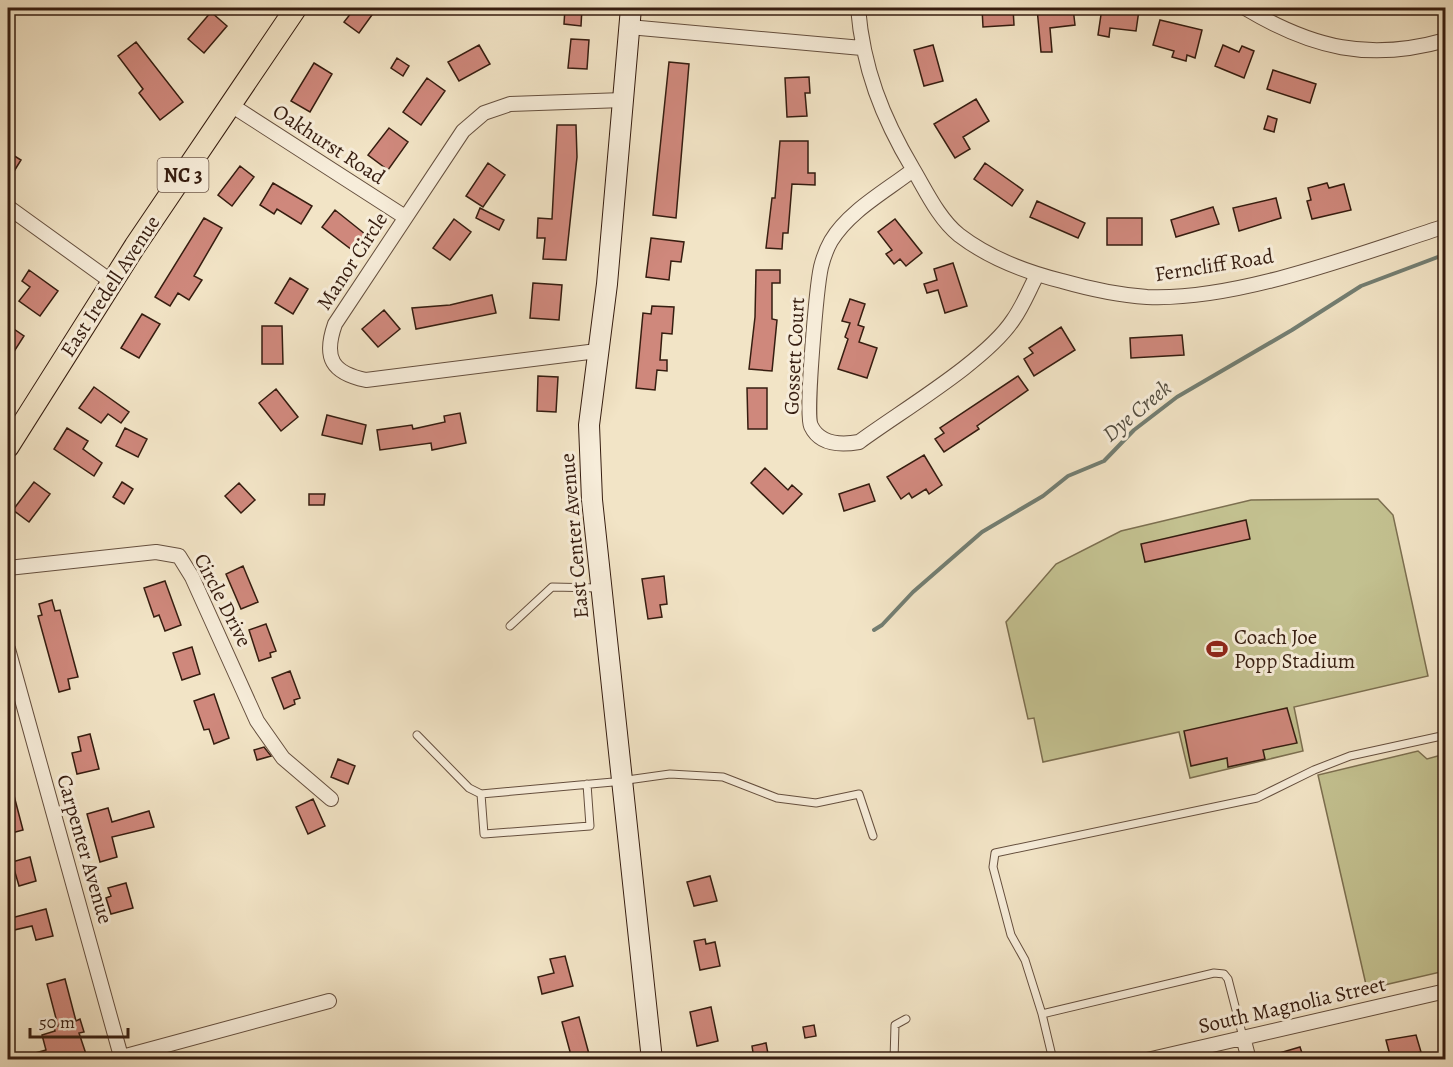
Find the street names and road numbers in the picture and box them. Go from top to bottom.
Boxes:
street label: Oakhurst Road [267,97,391,191]
road number: NC 3 [158,158,208,192]
street label: Manor Circle [310,207,394,315]
street label: East Iredell Avenue [54,210,166,362]
street label: Ferncliff Road [1153,242,1276,288]
street label: Gossett Court [777,296,811,416]
street label: East Center Avenue [553,452,595,620]
street label: Circle Drive [188,549,258,651]
street label: Carpenter Avenue [50,771,120,927]
street label: South Magnolia Street [1196,970,1388,1040]

